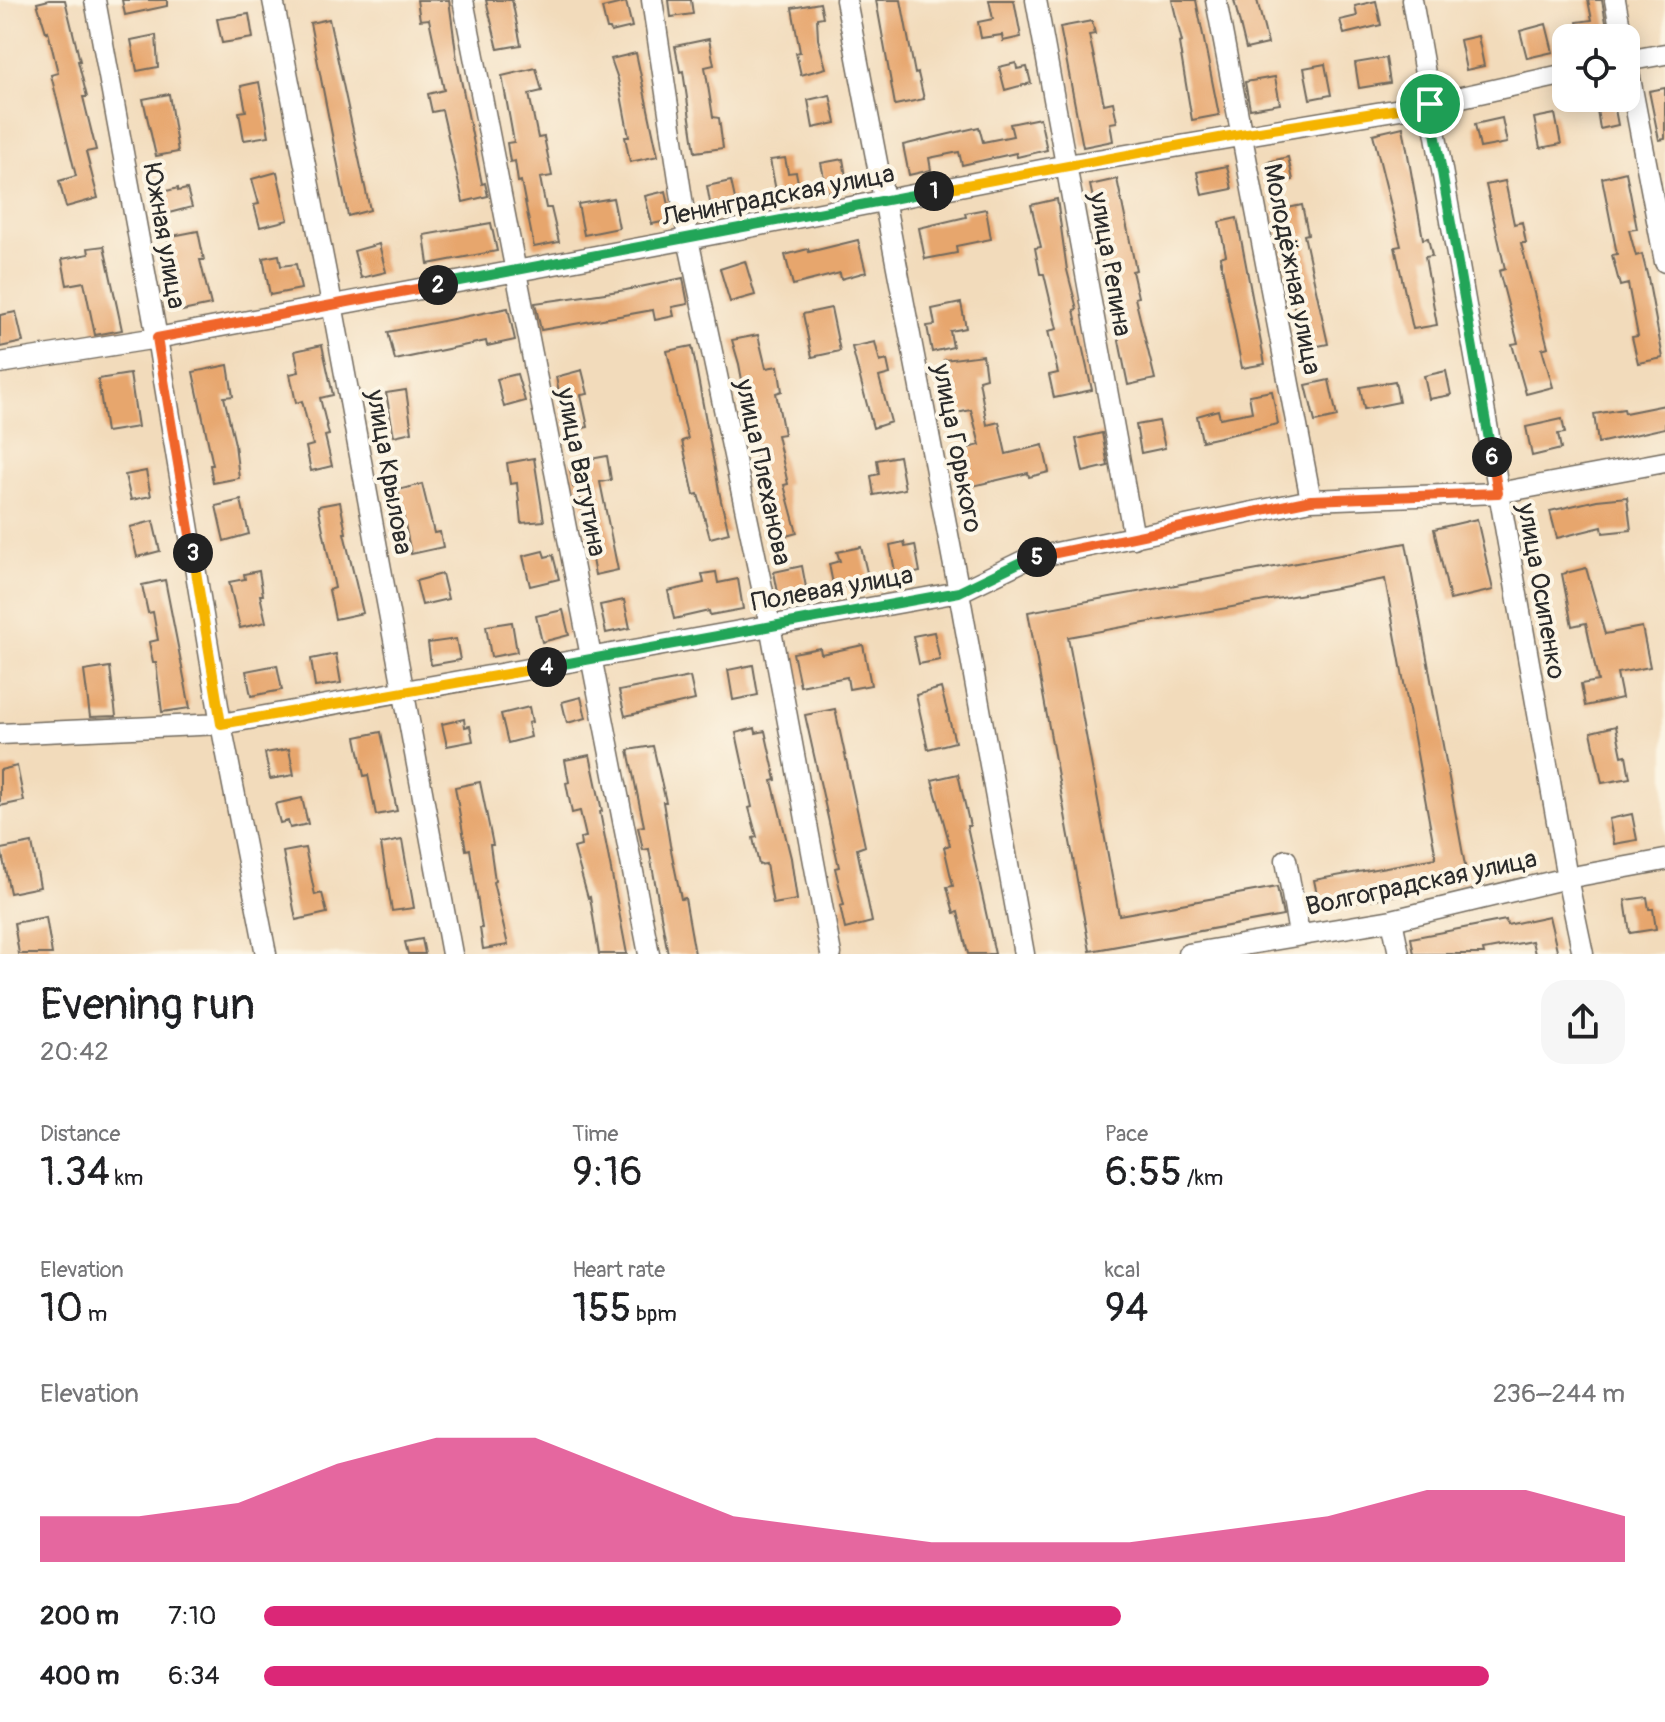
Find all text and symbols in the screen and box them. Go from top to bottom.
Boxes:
map controls [1552,24,1640,112]
button: locate [1552,24,1640,112]
pin [1396,70,1464,138]
icon: arrive [1408,82,1452,126]
street label: Ленинградская улица [658,158,897,234]
street label: Южная улица [136,161,193,311]
street label: Молодёжная улица [1256,161,1328,377]
pin: 1 [914,171,954,211]
text: 1 [930,177,938,205]
street label: улица Репина [1081,189,1138,339]
pin: 2 [418,265,458,305]
text: 2 [432,271,444,299]
street label: улица Горького [925,360,989,535]
street label: улица Плеханова [727,375,798,568]
street label: улица Ватутина [549,384,613,559]
street label: улица Крылова [359,386,419,557]
pin: 6 [1472,437,1512,477]
text: 6 [1486,443,1498,471]
street label: улица Осипенко [1510,500,1572,682]
pin: 3 [173,533,213,573]
pin: 5 [1017,537,1057,577]
text: 3 [187,539,199,567]
text: 5 [1031,543,1043,571]
street label: Полевая улица [749,559,915,619]
pin: 4 [527,647,567,687]
text: 4 [541,653,553,681]
street label: Волгоградская улица [1303,843,1540,923]
text: Evening run [40,978,255,1033]
button: share [1541,980,1625,1064]
text: 20:42 [40,1036,109,1068]
text: Distance [40,1120,120,1148]
text: Time [572,1120,618,1148]
text: Pace [1105,1120,1148,1148]
text: 1.34 [40,1148,110,1197]
text: 9:16 [572,1148,643,1197]
text: 6:55 [1105,1148,1182,1197]
text: km [110,1164,143,1192]
text: /km [1182,1164,1223,1192]
text: Elevation [40,1256,124,1284]
text: Heart rate [572,1256,665,1284]
text: kcal [1105,1256,1140,1284]
text: 10 [40,1284,83,1333]
text: 155 [572,1284,631,1333]
text: 94 [1105,1284,1148,1333]
text: m [83,1300,107,1328]
text: bpm [631,1300,677,1328]
text: Elevation [40,1378,139,1410]
text: 236–244 m [1493,1378,1625,1410]
text: 200 m [40,1600,119,1632]
text: 7:10 [168,1600,217,1632]
text: 400 m [40,1660,119,1692]
text: 6:34 [168,1660,220,1692]

